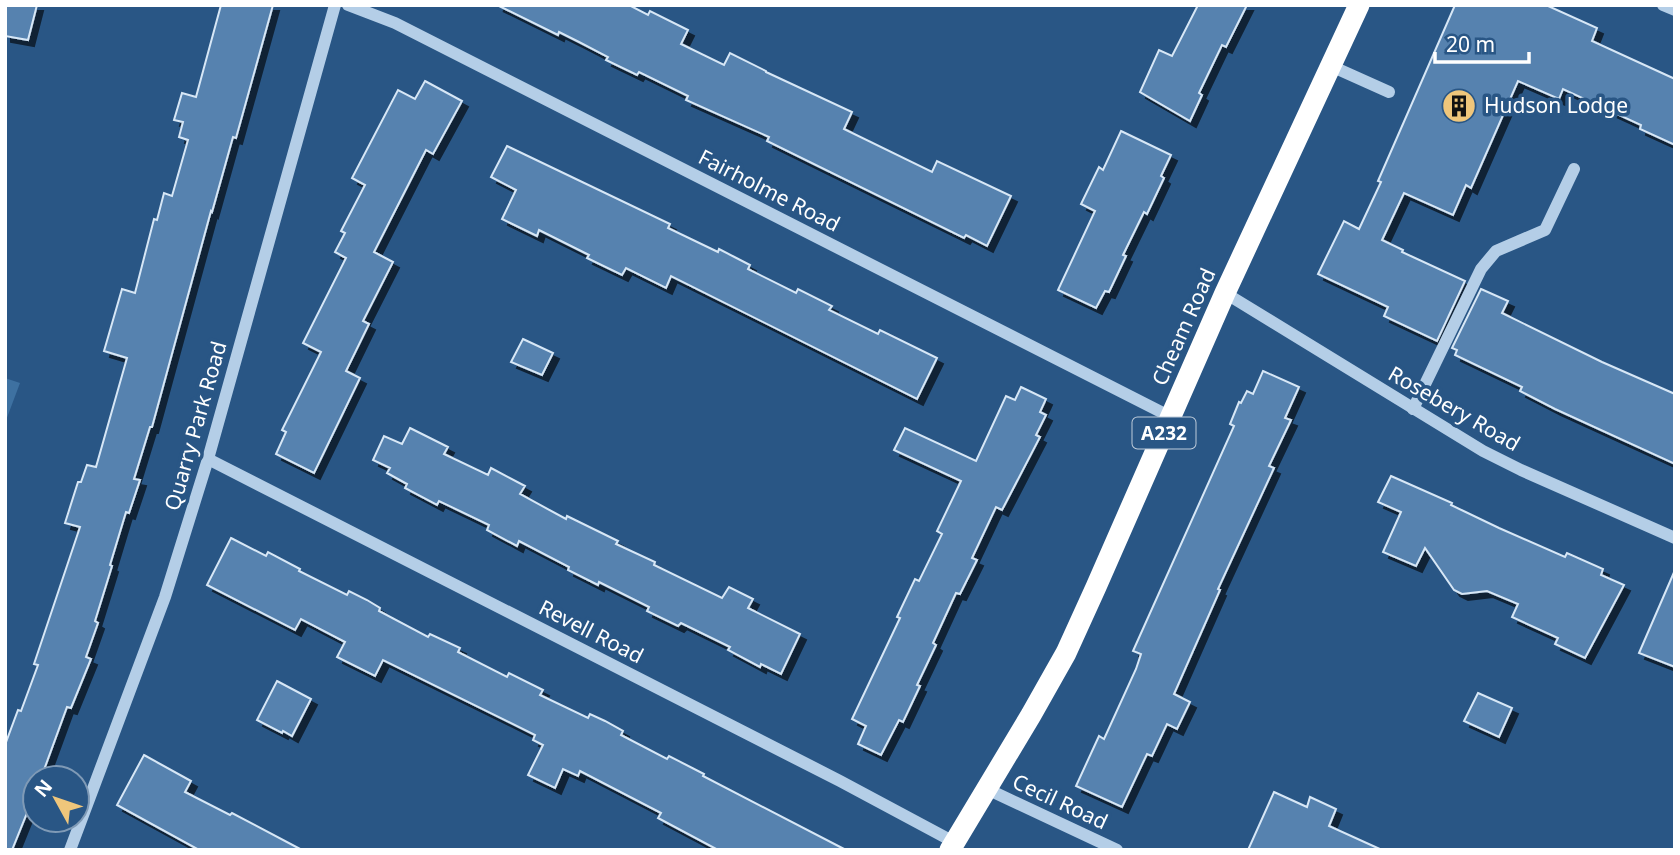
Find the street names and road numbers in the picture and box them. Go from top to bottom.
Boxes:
street label: Fairholme Road [694,142,845,238]
street label: Cheam Road [1145,264,1221,390]
street label: Quarry Park Road [157,338,233,514]
street label: Rosebery Road [1384,359,1525,457]
road number: A232 [1132,418,1196,448]
street label: Revell Road [534,593,648,669]
street label: Cecil Road [1008,767,1113,835]

